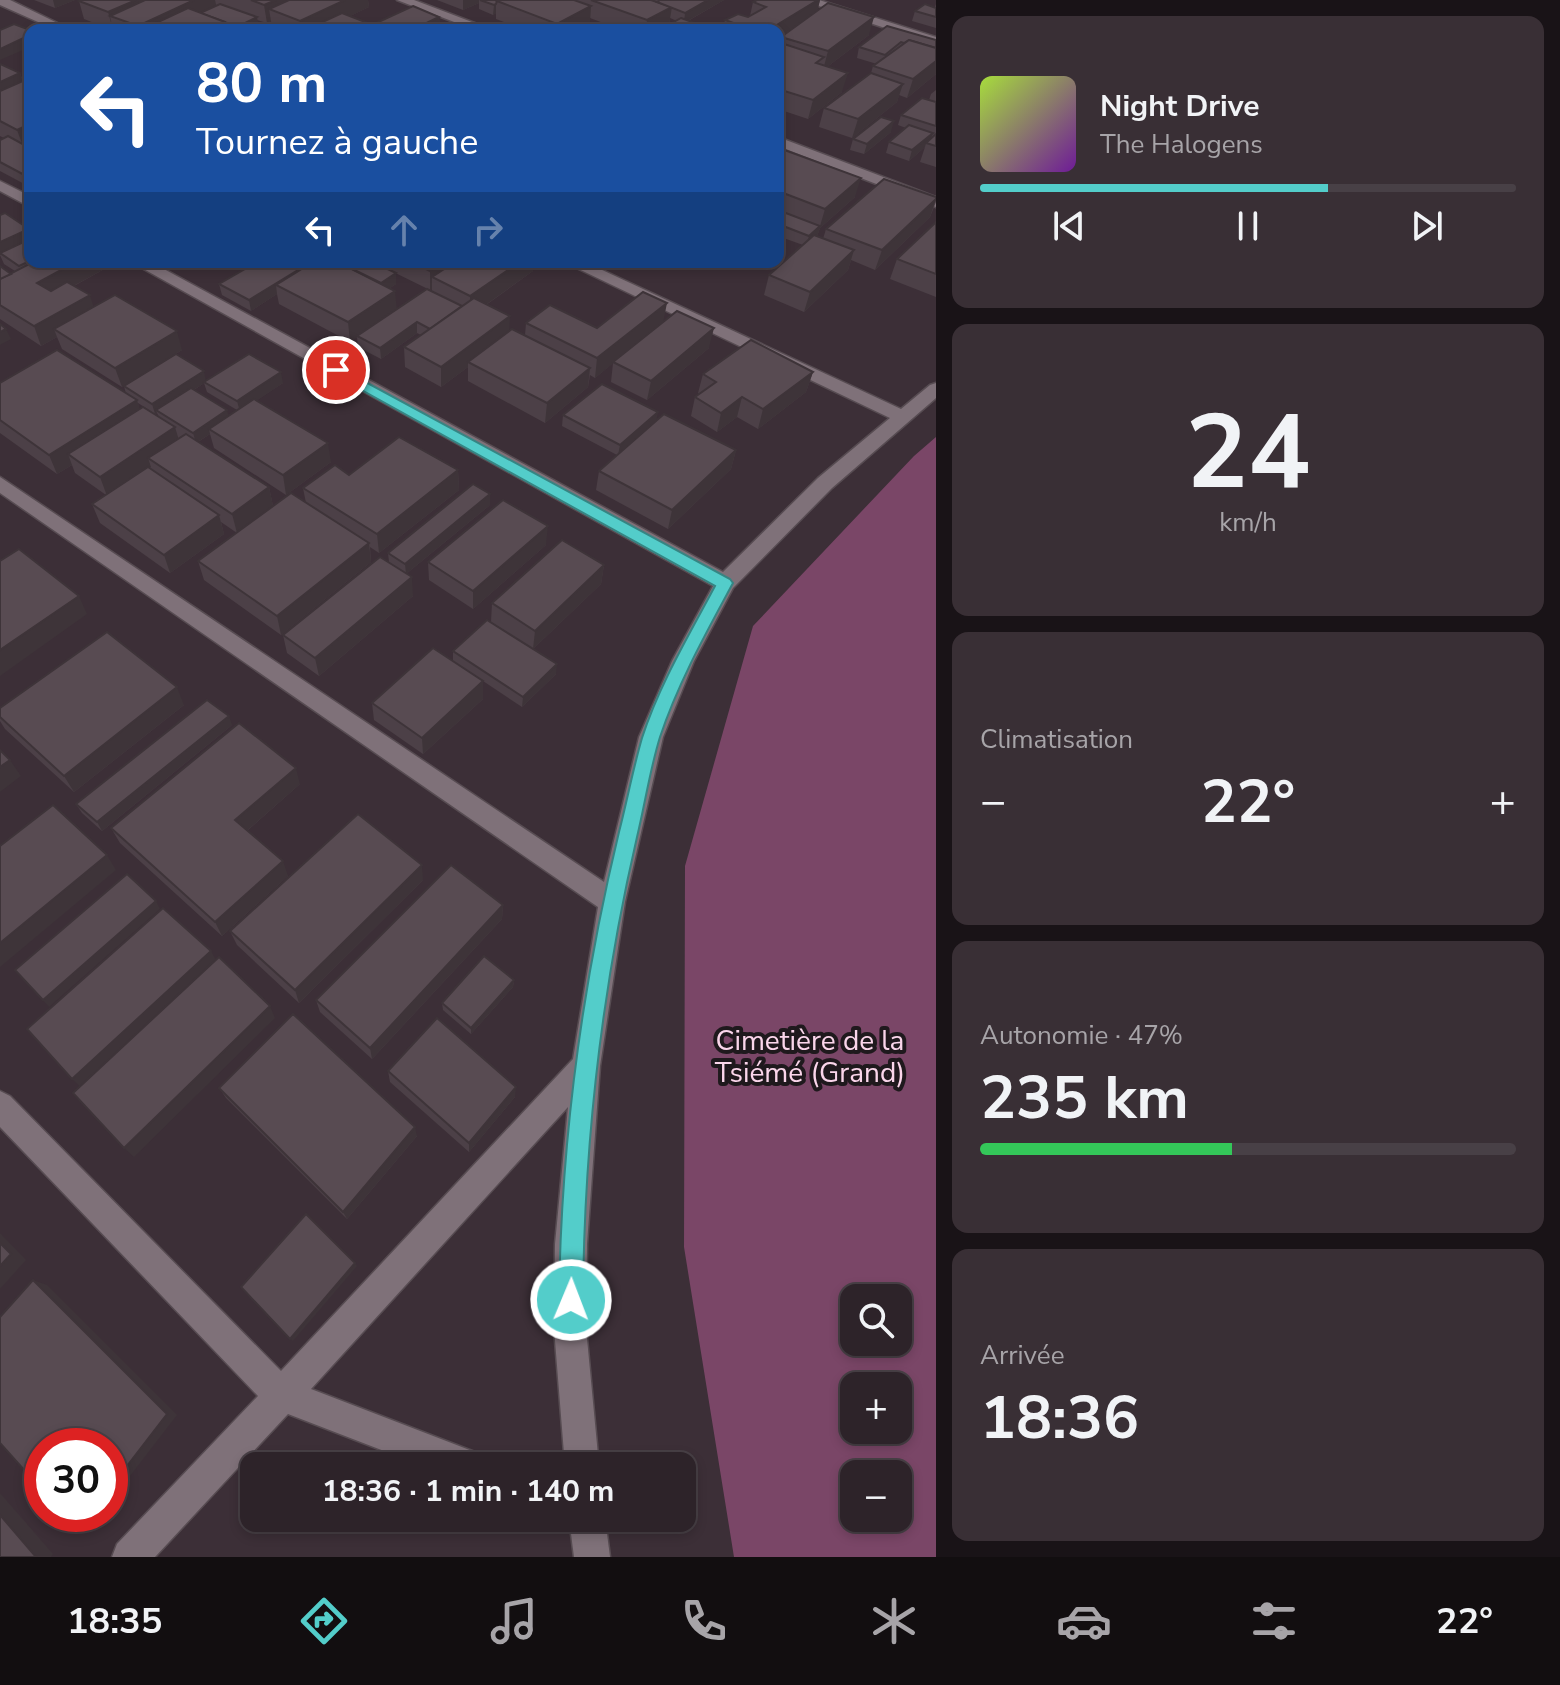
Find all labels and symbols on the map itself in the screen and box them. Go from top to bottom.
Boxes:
pin [302,336,370,404]
park label: Cimetière de la Tsiémé (Grand) [715,1022,905,1092]
position arrow [529,1258,613,1342]
speed limit sign: 30 [24,1428,128,1532]

